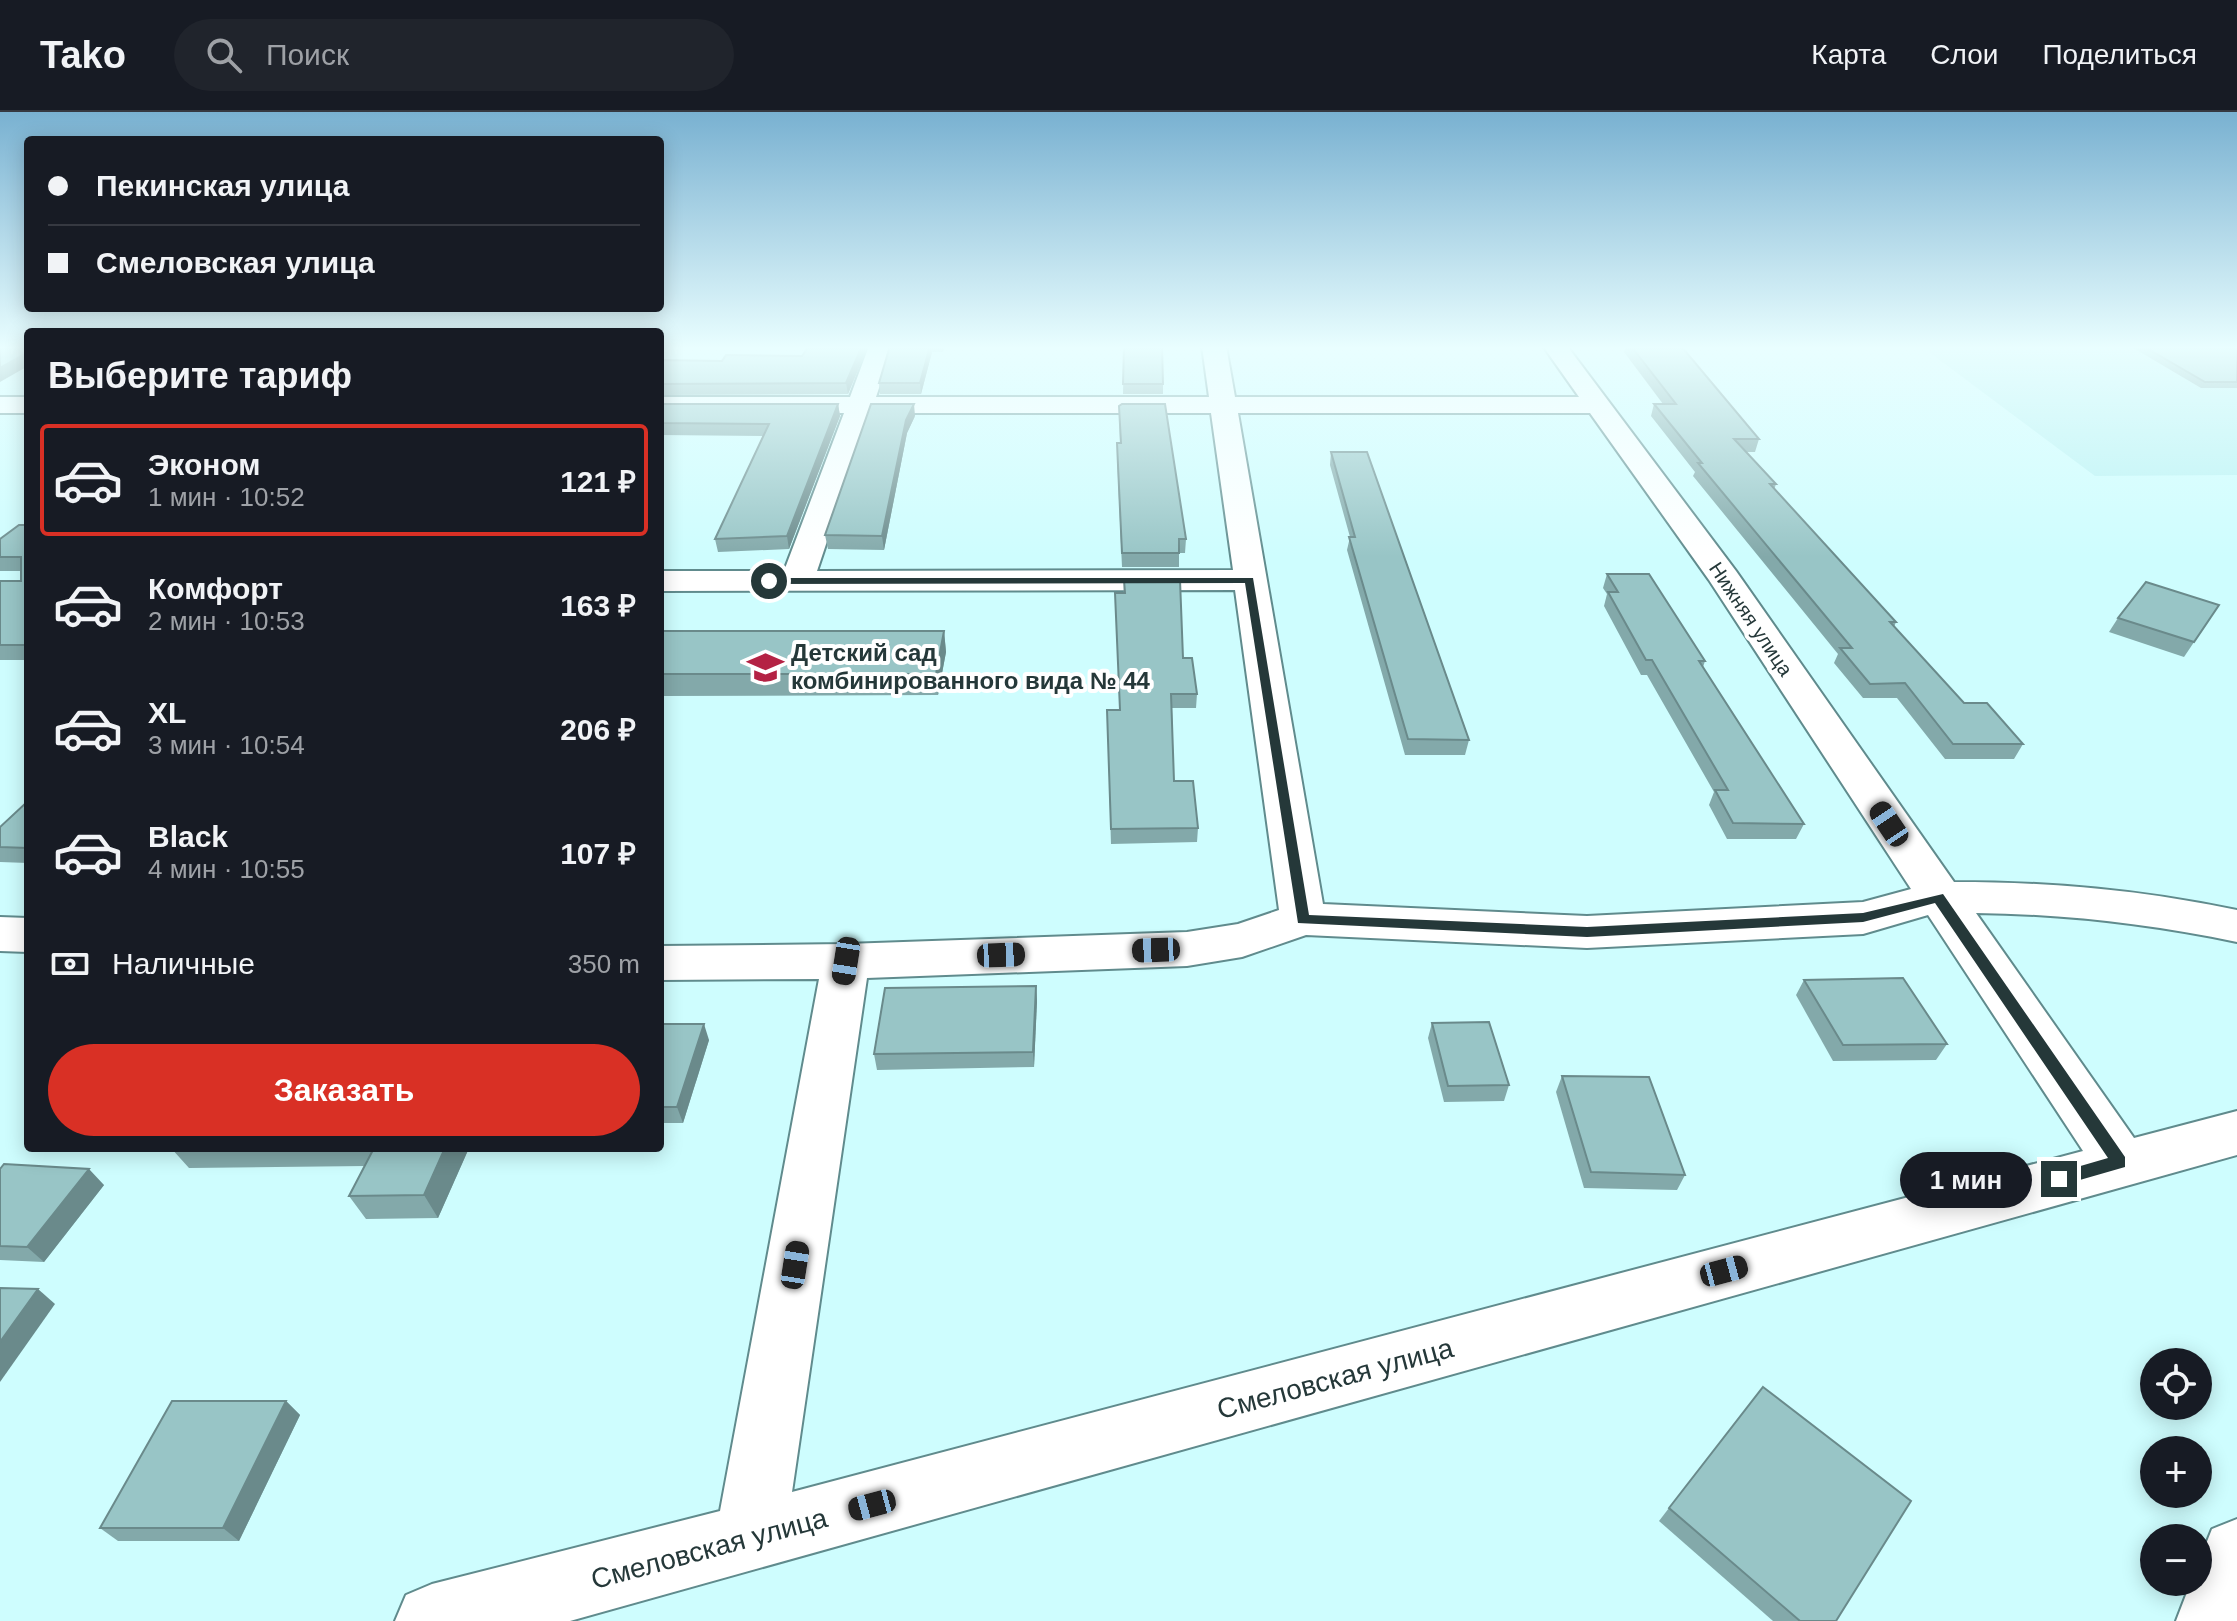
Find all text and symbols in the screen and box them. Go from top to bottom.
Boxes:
search box [174,19,734,91]
icon: search [202,33,246,77]
text: Tako [40,34,126,76]
text: Поиск [266,38,349,71]
text: Карта [1811,39,1886,70]
text: Слои [1930,39,1998,70]
text: Поделиться [2042,39,2197,70]
text: Пекинская улица [96,169,349,202]
text: Смеловская улица [96,246,375,279]
text: Выберите тариф [48,355,352,396]
icon: car [52,444,124,516]
text: Эконом [148,448,261,481]
text: 121 ₽ [560,465,636,498]
text: 1 мин · 10:52 [148,482,305,512]
street label: Нижняя улица [1705,558,1798,681]
route start [751,563,787,599]
icon: car [52,568,124,640]
text: Комфорт [148,572,283,605]
text: 163 ₽ [560,589,636,622]
text: 2 мин · 10:53 [148,606,305,636]
place label: Детский сад комбинированного вида № 44 [791,639,1151,694]
school or university icon: Детский сад комбинированного вида № 44 [746,648,784,686]
icon: car [52,692,124,764]
text: XL [148,696,186,729]
text: 206 ₽ [560,713,636,746]
text: 3 мин · 10:54 [148,730,305,760]
car [1866,797,1912,851]
icon: car [52,816,124,888]
text: Black [148,820,228,853]
text: 107 ₽ [560,837,636,870]
text: 4 мин · 10:55 [148,854,305,884]
car [830,935,862,987]
car [1132,937,1180,963]
icon: cash [48,942,92,986]
car [977,942,1025,968]
text: Наличные [112,947,255,980]
text: 350 m [568,949,640,979]
button: Заказать [48,1044,640,1136]
callout: 1 мин [1899,1151,2031,1207]
route end [2041,1161,2077,1197]
text: 1 мин [1930,1165,2002,1195]
car [779,1239,811,1291]
car [1698,1253,1750,1289]
street label: Смеловская улица [1214,1332,1457,1425]
map controls [2140,1348,2212,1596]
button: locate [2140,1348,2212,1420]
button: + [2140,1436,2212,1508]
car [846,1487,898,1523]
street label: Смеловская улица [588,1502,831,1595]
button: − [2140,1524,2212,1596]

